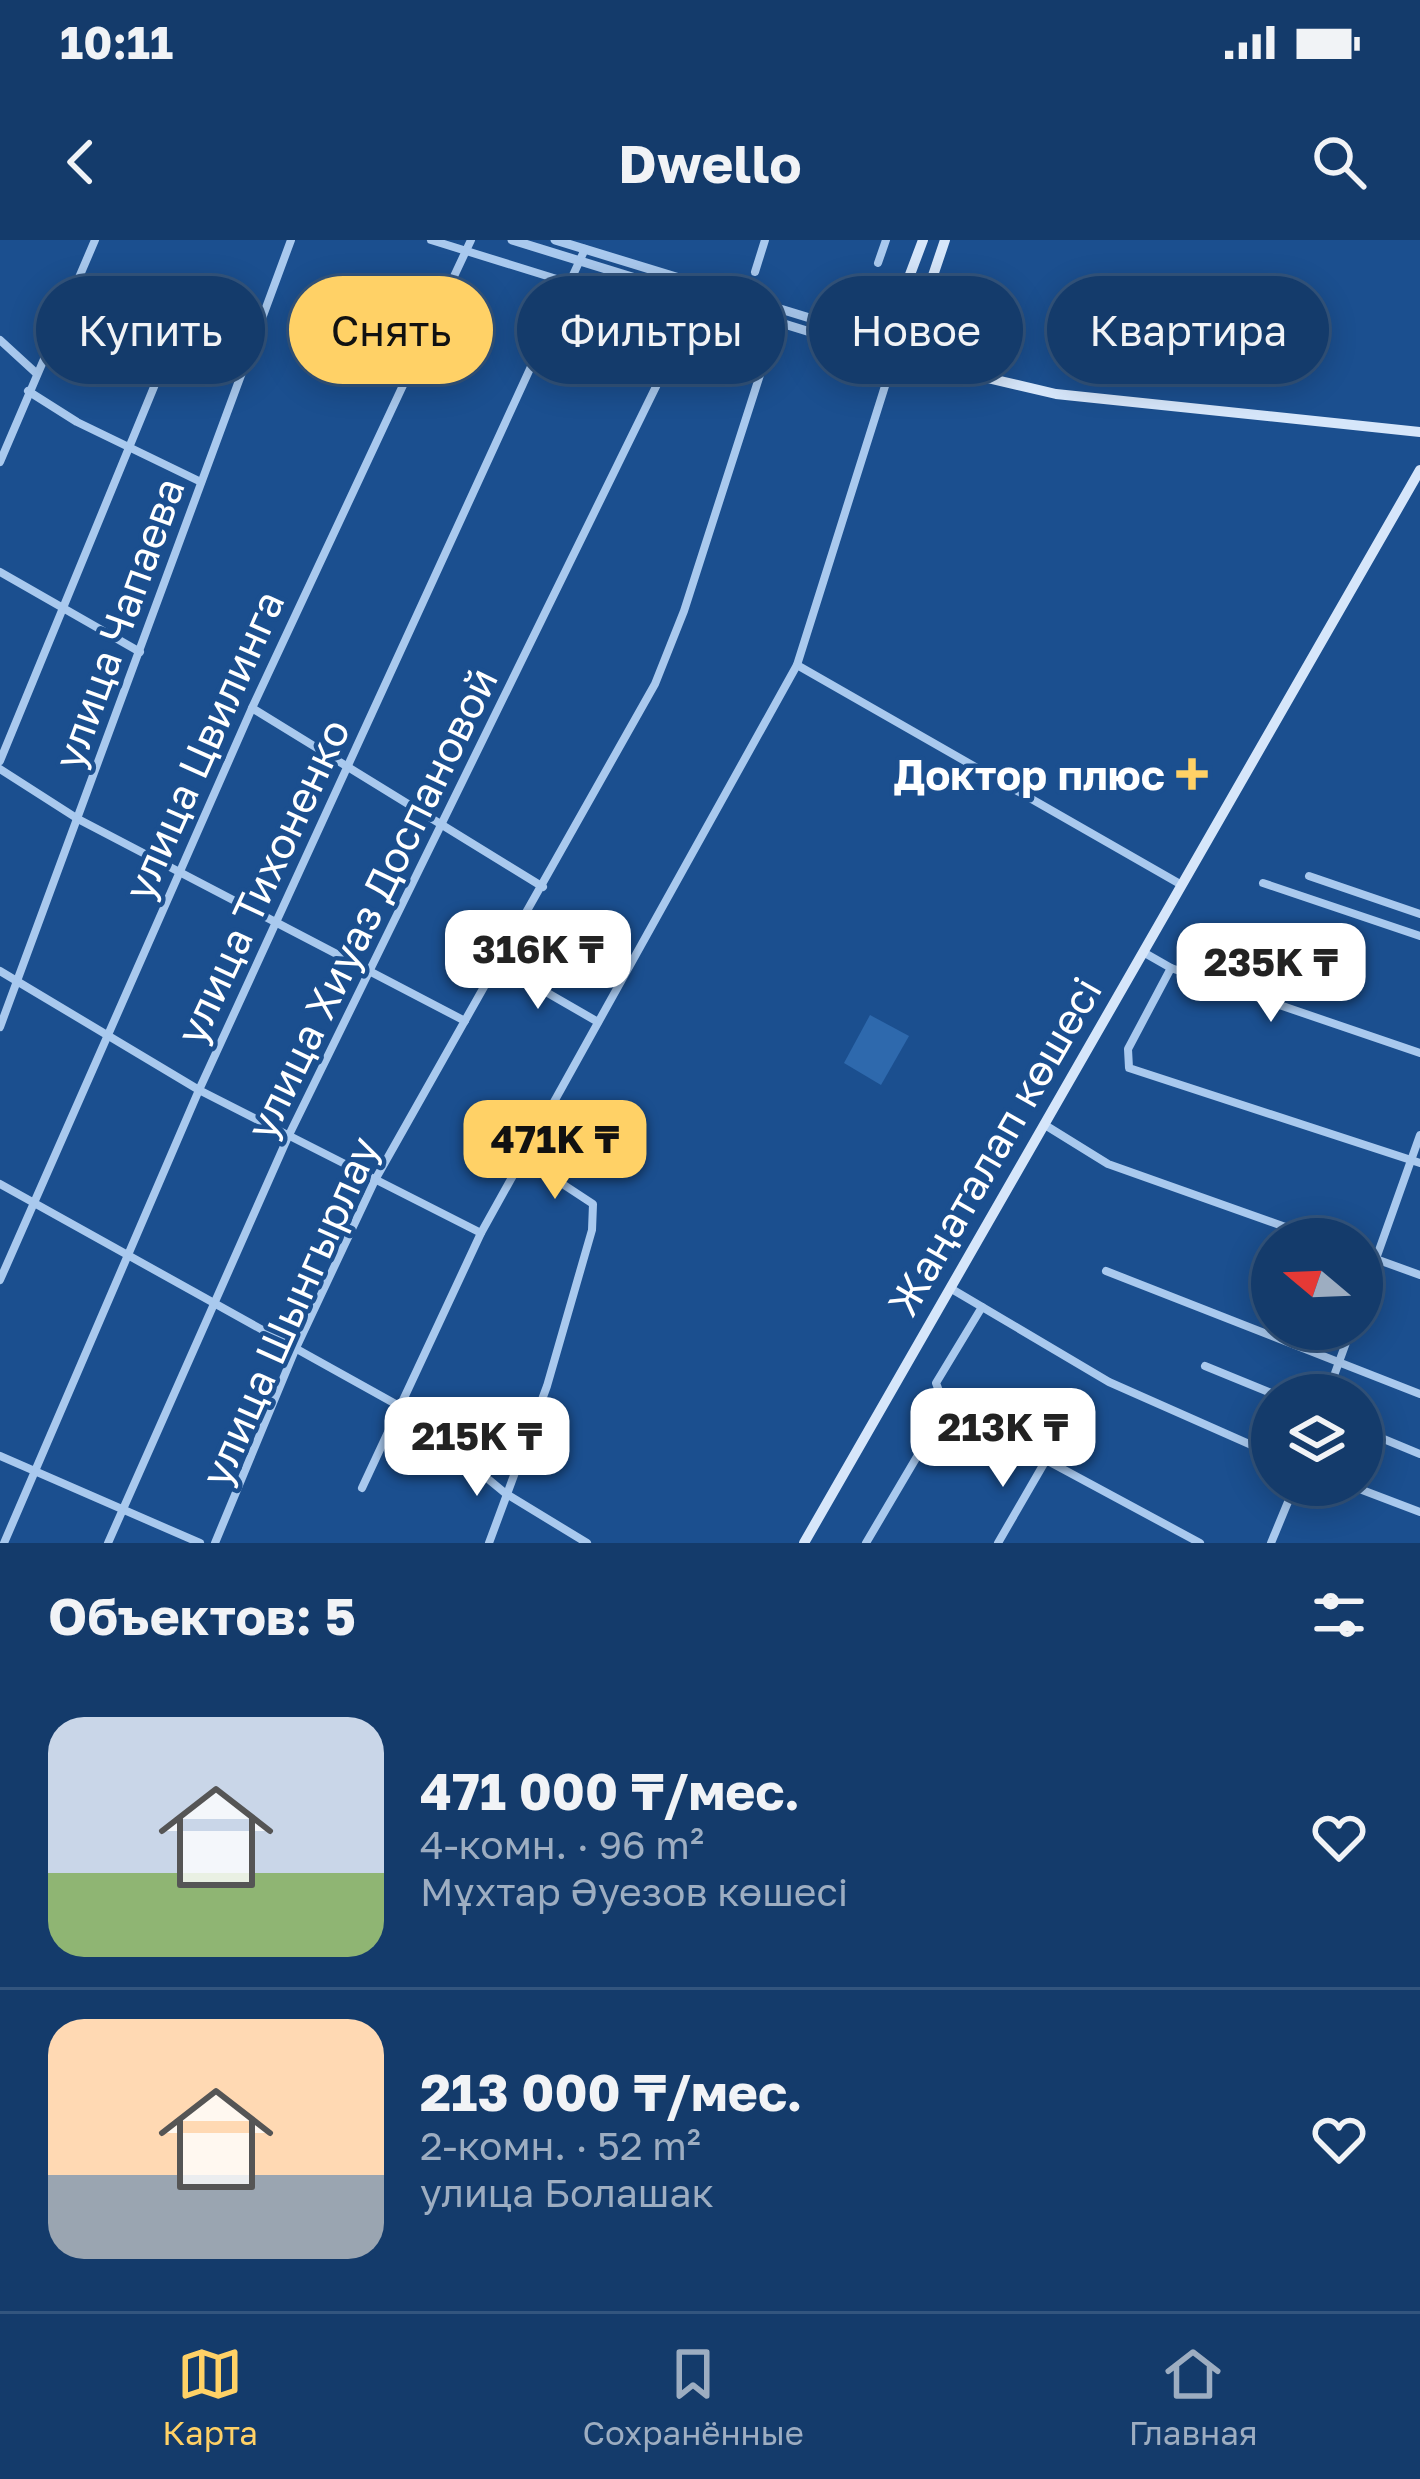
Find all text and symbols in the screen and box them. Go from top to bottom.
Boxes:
text: 10:11 [60,15,173,69]
icon: back [48,129,114,195]
icon: search [1306,129,1372,195]
text: Dwello [618,130,802,195]
chip: Купить [36,276,265,384]
chip: Снять [289,276,493,384]
chip: Фильтры [517,276,785,384]
chip: Новое [809,276,1023,384]
chip: Квартира [1047,276,1329,384]
street label: улица Чапаева [42,471,194,775]
street label: улица Цвилинга [112,583,294,907]
street label: улица Хиуаз Доспановой [235,659,507,1147]
street label: улица Тихоненко [165,710,359,1052]
place label: Доктор плюс [894,749,1165,799]
marker: Доктор плюс [1176,758,1208,790]
pin: 316K ₸ [440,910,636,1012]
pin: 235K ₸ [1173,923,1369,1025]
text: 316K ₸ [472,925,604,972]
text: 235K ₸ [1204,938,1338,985]
street label: Жаңаталап көшесі [877,968,1111,1324]
pin: 471K ₸ [457,1100,653,1202]
text: 471K ₸ [490,1115,620,1162]
street label: улица Шынгырлау [190,1129,388,1493]
north arrow [1251,1218,1383,1350]
map controls [1251,1218,1383,1506]
button: layers [1251,1374,1383,1506]
pin: 213K ₸ [905,1388,1101,1490]
pin: 215K ₸ [379,1397,575,1499]
text: 213K ₸ [937,1403,1069,1450]
text: 215K ₸ [411,1412,543,1459]
icon: filters [1306,1582,1372,1648]
text: Объектов: 5 [48,1585,356,1646]
text: 471 000 ₸/мес. [420,1760,800,1821]
icon: home [144,1765,288,1909]
icon: heart [1306,1804,1372,1870]
text: 4-комн. · 96 m² [420,1821,704,1868]
text: Мұхтар Әуезов көшесі [420,1868,848,1915]
text: 213 000 ₸/мес. [420,2061,803,2122]
icon: home [144,2067,288,2211]
icon: heart [1306,2106,1372,2172]
text: 2-комн. · 52 m² [420,2122,701,2169]
text: улица Болашак [420,2169,714,2216]
tab: Карта [162,2341,258,2452]
tab: Сохранённые [583,2341,804,2452]
tab: Главная [1129,2341,1258,2452]

